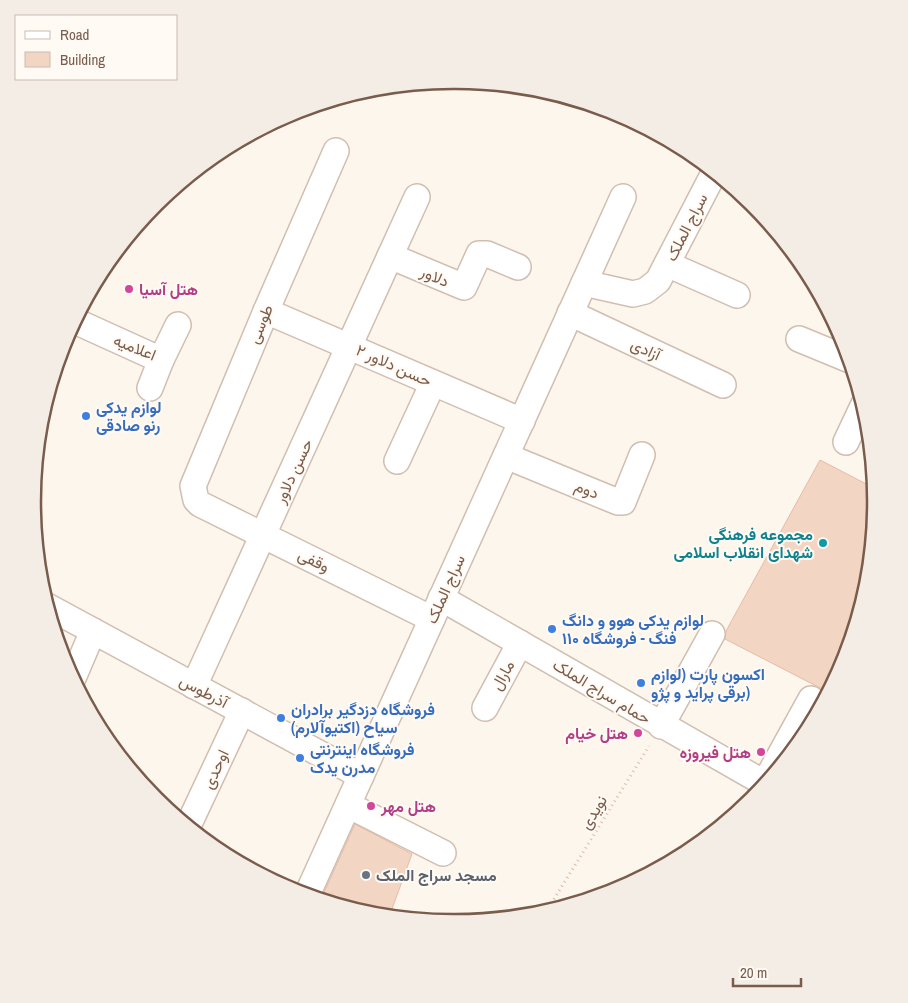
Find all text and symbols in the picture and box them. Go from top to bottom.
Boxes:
legend [15,15,178,80]
text: Road [60,24,89,45]
text: Building [60,49,105,70]
street label: سراج الملک [660,189,713,265]
street label: دلاور [416,260,453,292]
place label: هتل آسیا [139,278,198,300]
marker: هتل آسیا [123,283,135,295]
street label: طوسی [242,301,278,347]
street label: اعلامیه [110,328,160,366]
street label: آزادی [627,333,666,366]
street label: حسن دلاور ۲ [353,339,436,392]
place label: لوازم یدکی رنو صادقی [96,396,162,436]
marker: لوازم یدکی رنو صادقی [80,410,92,422]
street label: حسن دلاور [268,435,318,508]
street label: دوم [572,474,602,504]
place label: مجموعه فرهنگی شهدای انقلاب اسلامی [673,523,813,563]
marker: مجموعه فرهنگی شهدای انقلاب اسلامی [817,537,829,549]
street label: وقفی [294,543,334,577]
street label: سراج الملک [420,551,471,627]
place label: لوازم یدکی هوو و دانگ فنگ - فروشگاه ۱۱۰ [562,609,704,649]
marker: لوازم یدکی هوو و دانگ فنگ - فروشگاه ۱۱۰ [546,623,558,635]
street label: حمام سراج الملک [548,653,655,730]
street label: مارال [485,656,519,694]
place label: اکسون پارت (لوازم برقی پراید و پژو) [651,663,765,704]
street label: آذرطوس [176,669,233,714]
marker: اکسون پارت (لوازم برقی پراید و پژو) [635,677,647,689]
place label: فروشگاه دزدگیر برادران سیاح (اکتیوآلارم) [291,698,435,738]
marker: فروشگاه دزدگیر برادران سیاح (اکتیوآلارم) [275,712,287,724]
place label: هتل خیام [565,722,628,744]
marker: هتل خیام [632,727,644,739]
place label: فروشگاه اینترنتی مدرن یدک [310,738,414,778]
place label: هتل فیروزه [679,741,751,763]
street label: اوحدی [196,746,234,792]
marker: هتل فیروزه [755,746,767,758]
marker: فروشگاه اینترنتی مدرن یدک [294,752,306,764]
street label: نویدی [574,791,612,833]
place label: هتل مهر [380,795,436,817]
marker: هتل مهر [365,800,377,812]
place label: مسجد سراج الملک [376,864,497,886]
marker: مسجد سراج الملک [360,869,372,881]
scale bar [733,956,800,988]
text: 20 m [740,962,767,983]

